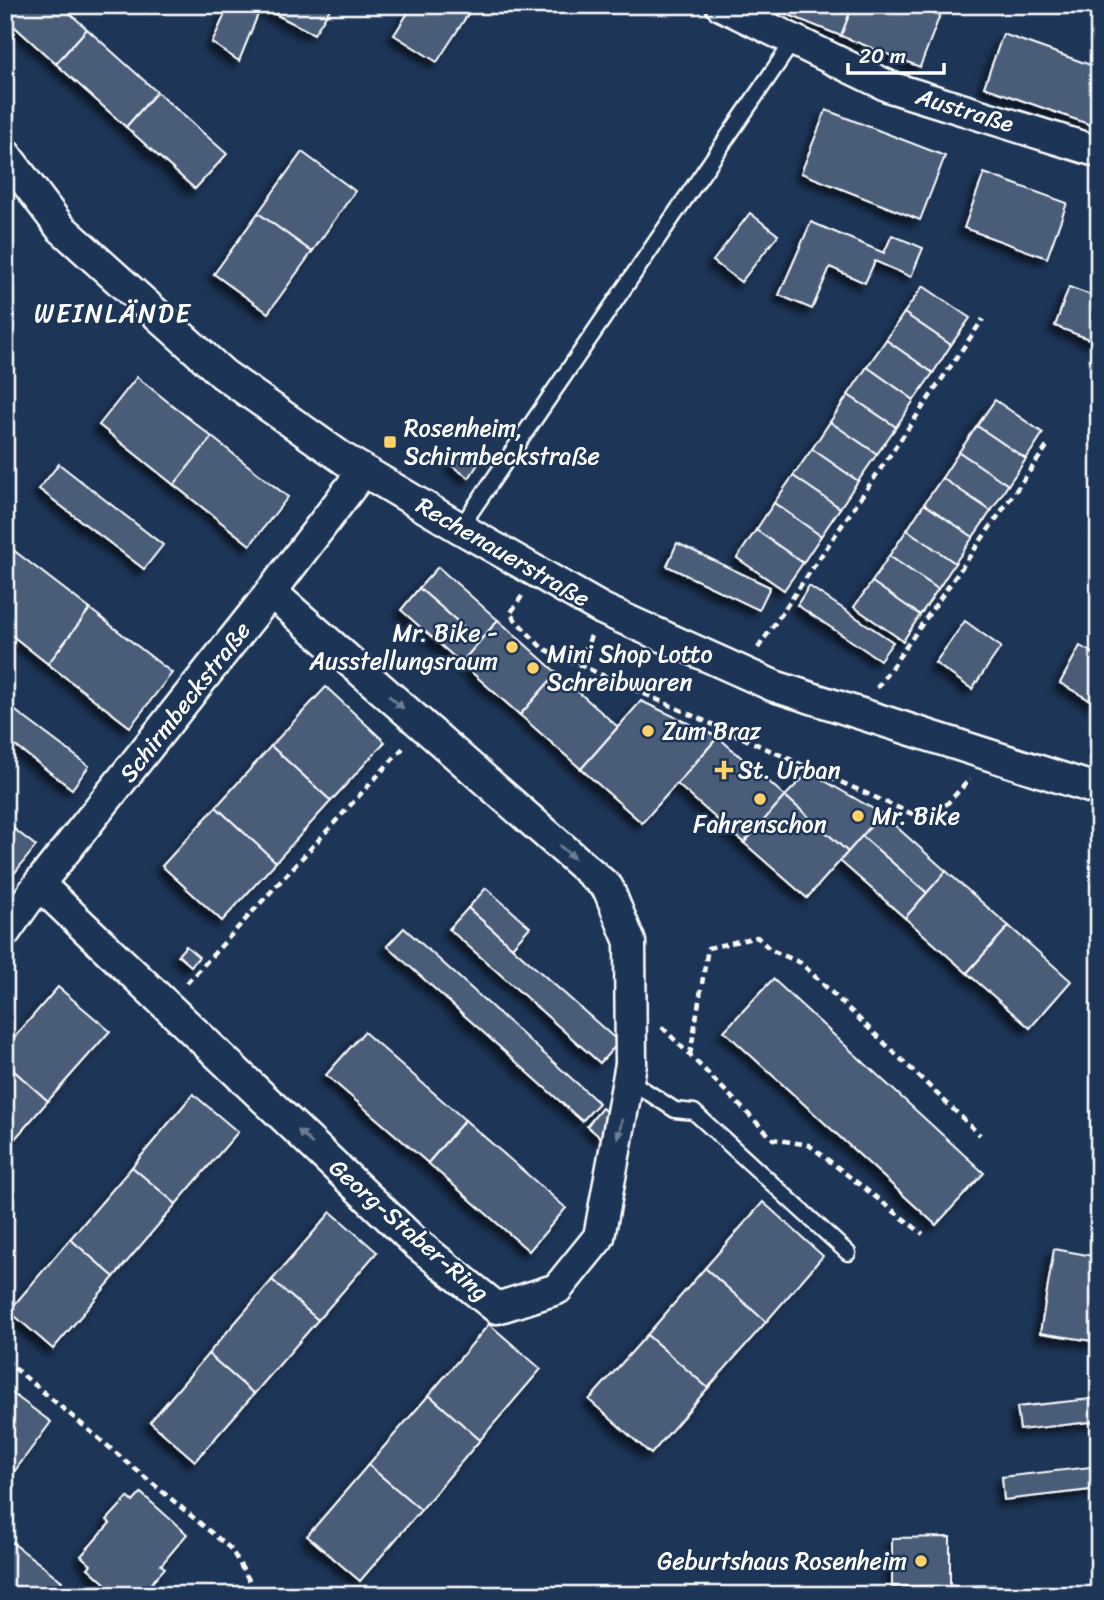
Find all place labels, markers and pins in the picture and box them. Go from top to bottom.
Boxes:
place label: Rosenheim, Schirmbeckstraße [404,407,600,477]
marker: Rosenheim, Schirmbeckstraße [382,434,398,450]
place label: Mr. Bike - Ausstellungsraum [308,612,498,682]
place label: Mini Shop Lotto Schreibwaren [547,633,713,703]
marker: Mr. Bike - Ausstellungsraum [504,639,520,655]
marker: Mini Shop Lotto Schreibwaren [525,660,541,676]
place label: Zum Braz [662,710,762,752]
marker: Zum Braz [640,723,656,739]
place label: St. Urban [738,749,841,791]
marker: St. Urban [716,762,732,778]
marker: Fahrenschon [752,791,768,807]
place label: Mr. Bike [872,795,960,837]
place label: Fahrenschon [693,803,827,845]
marker: Mr. Bike [850,808,866,824]
place label: Geburtshaus Rosenheim [657,1540,907,1582]
marker: Geburtshaus Rosenheim [913,1553,929,1569]

